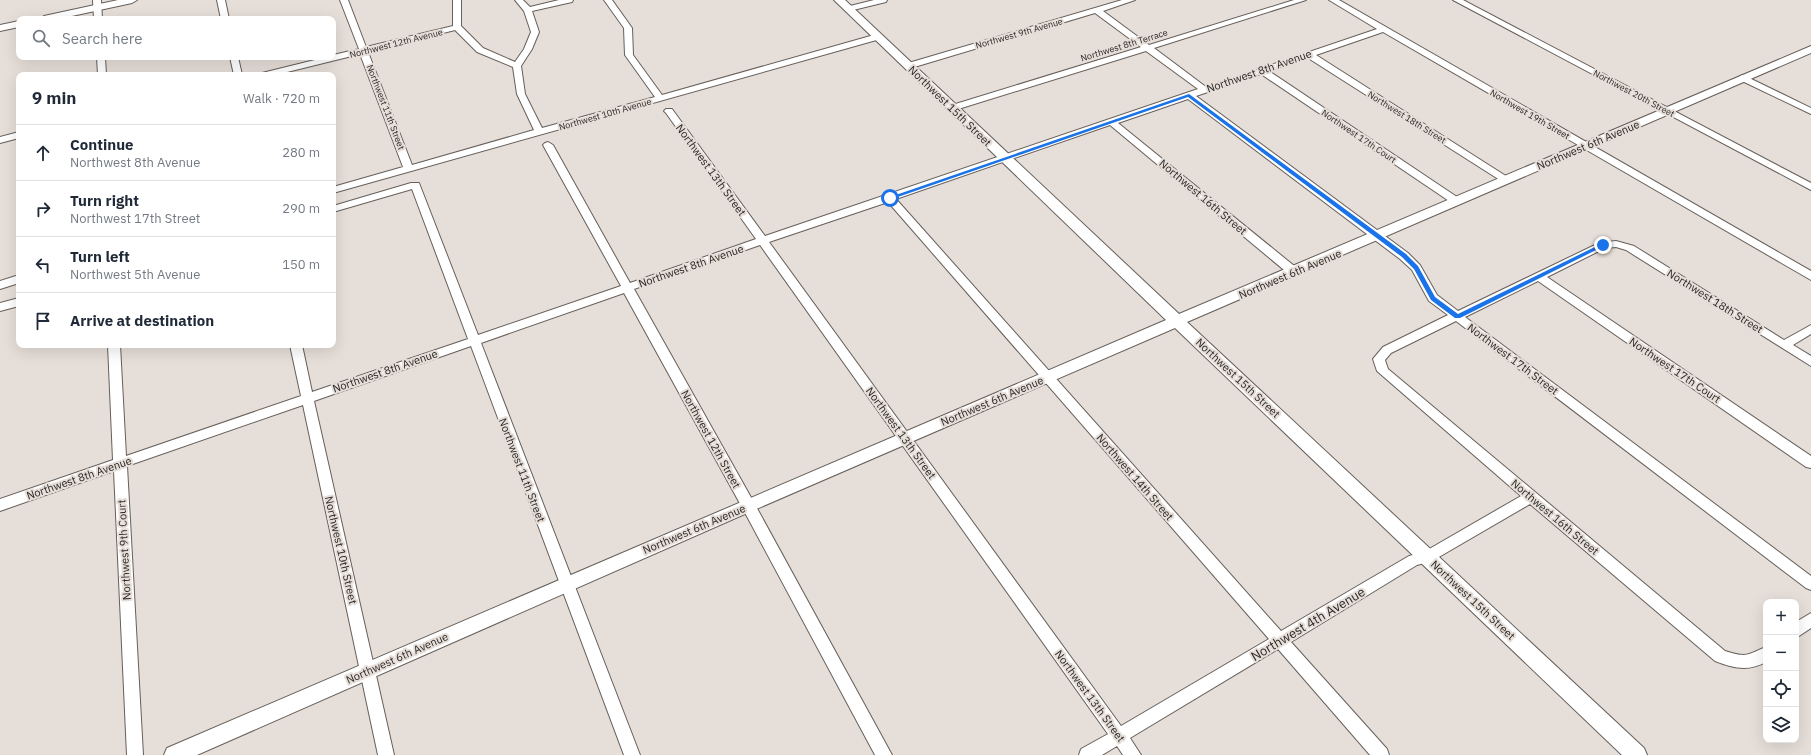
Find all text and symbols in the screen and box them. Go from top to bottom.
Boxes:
street label: Northwest 9th Avenue [974,15,1064,51]
search box [16,16,336,60]
street label: Northwest 12th Avenue [348,26,444,60]
street label: Northwest 8th Terrace [1079,26,1169,63]
icon: search [30,27,52,49]
text: Search here [62,29,142,48]
street label: Northwest 8th Avenue [1205,46,1313,96]
street label: Northwest 11th Street [365,63,407,151]
street label: Northwest 15th Street [905,63,995,149]
street label: Northwest 20th Street [1592,67,1676,119]
text: 9 min [32,87,76,109]
street label: Northwest 19th Street [1488,87,1572,141]
street label: Northwest 18th Street [1366,88,1448,146]
text: Walk · 720 m [243,90,320,107]
street label: Northwest 10th Avenue [558,96,653,132]
street label: Northwest 17th Court [1320,107,1398,165]
street label: Northwest 6th Avenue [1535,117,1641,173]
street label: Northwest 13th Street [673,121,749,219]
text: Continue [70,135,134,154]
icon: ahead [32,142,54,164]
text: 280 m [282,144,320,161]
text: Northwest 8th Avenue [70,154,200,171]
street label: Northwest 16th Street [1156,156,1250,238]
route start [881,189,899,207]
text: Turn right [70,191,139,210]
icon: right [32,198,54,220]
text: 290 m [282,200,320,217]
text: Northwest 17th Street [70,210,200,227]
route end [1594,236,1612,254]
street label: Northwest 8th Avenue [637,241,745,291]
street label: Northwest 6th Avenue [1237,246,1343,302]
text: Turn left [70,247,130,266]
icon: left [32,254,54,276]
text: 150 m [282,256,320,273]
text: Northwest 5th Avenue [70,266,200,283]
street label: Northwest 18th Street [1665,266,1766,336]
icon: arrive [32,310,54,332]
text: Arrive at destination [70,311,214,330]
street label: Northwest 17th Street [1465,320,1561,398]
street label: Northwest 17th Court [1627,334,1724,406]
street label: Northwest 15th Street [1193,335,1283,421]
street label: Northwest 8th Avenue [331,346,439,396]
street label: Northwest 6th Avenue [939,373,1045,429]
street label: Northwest 13th Street [863,384,939,482]
street label: Northwest 12th Street [678,387,744,491]
street label: Northwest 11th Street [496,416,548,524]
street label: Northwest 14th Street [1094,431,1177,523]
street label: Northwest 8th Avenue [25,453,133,503]
street label: Northwest 16th Street [1508,476,1602,558]
street label: Northwest 10th Street [322,495,360,605]
street label: Northwest 9th Court [114,499,134,601]
street label: Northwest 6th Avenue [641,501,747,557]
street label: Northwest 15th Street [1428,557,1518,643]
street label: Northwest 4th Avenue [1248,583,1368,665]
map controls [1763,599,1799,743]
button: + [1763,599,1799,635]
street label: Northwest 6th Avenue [344,629,450,687]
button: − [1763,635,1799,671]
street label: Northwest 13th Street [1052,647,1128,745]
button: locate [1763,671,1799,707]
button: layers [1763,707,1799,743]

